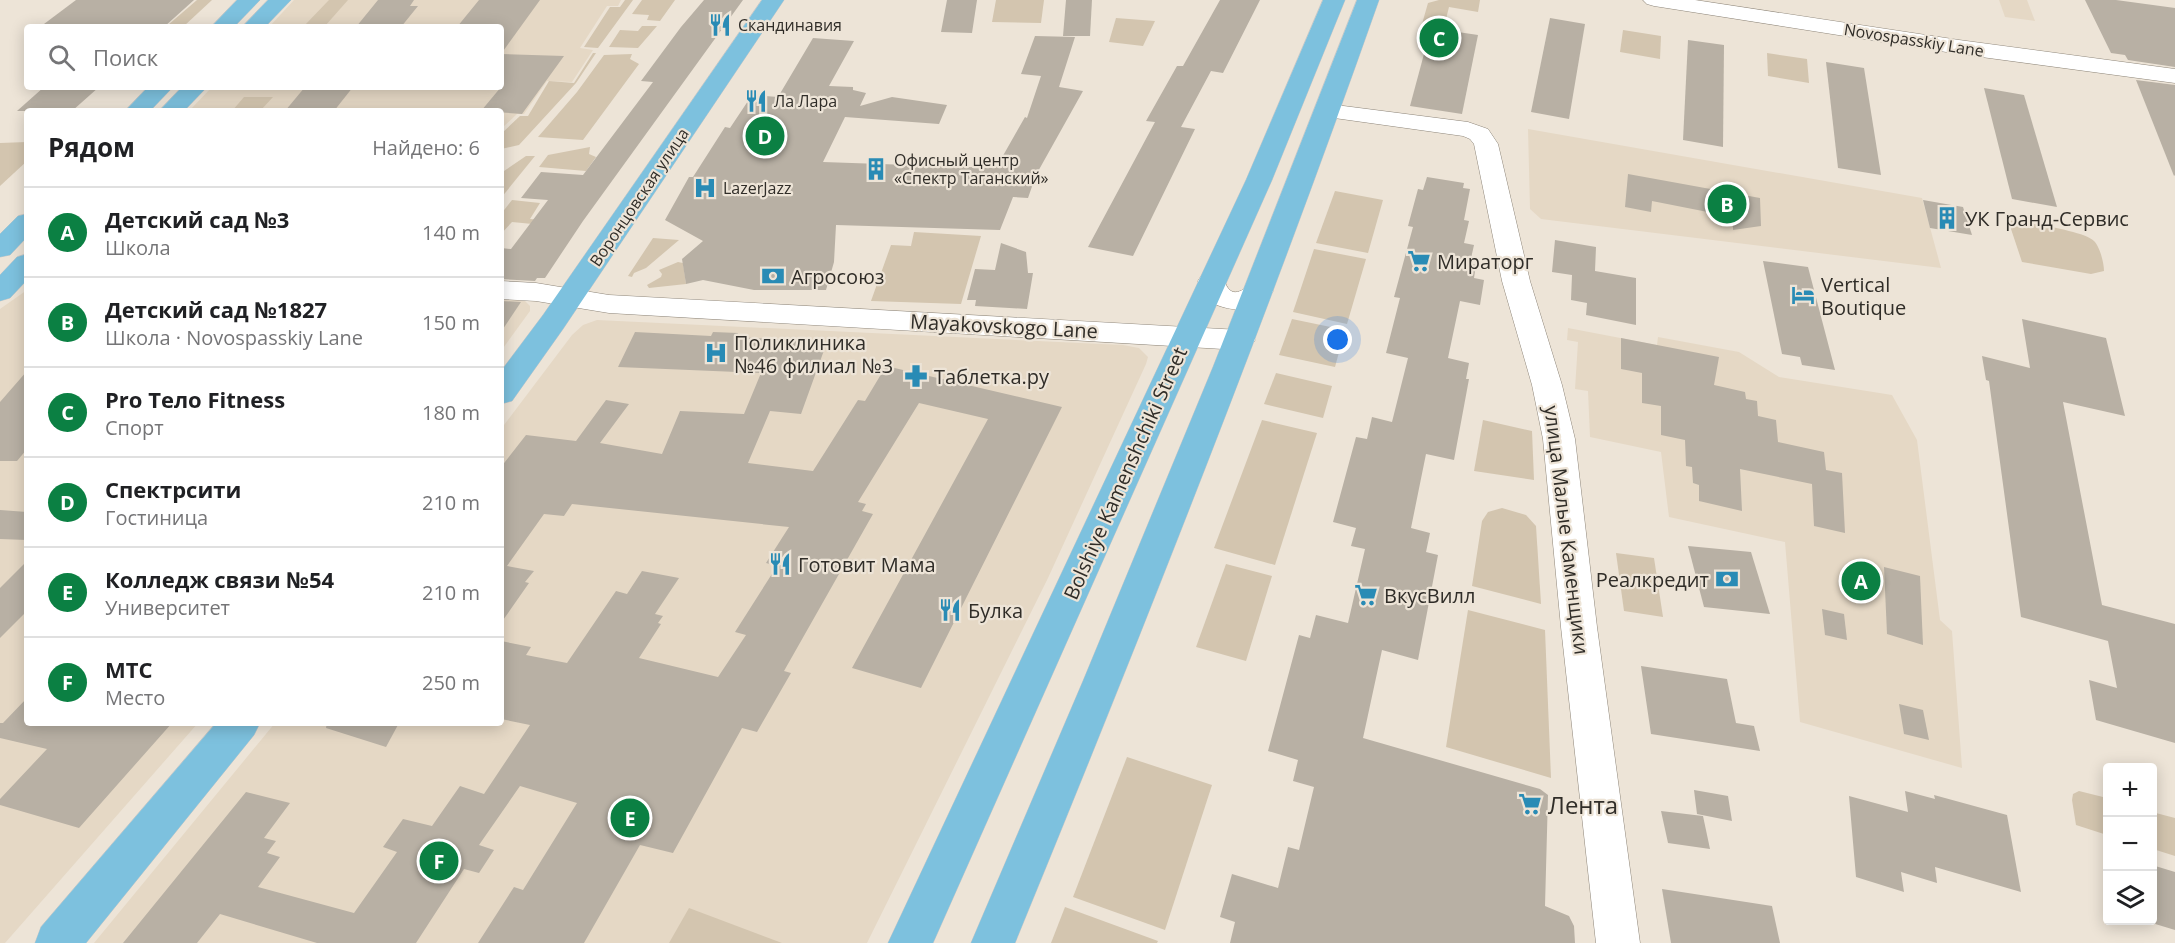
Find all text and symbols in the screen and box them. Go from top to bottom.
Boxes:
restaurant icon: Скандинавия [707,12,733,38]
place label: Скандинавия [738,14,842,36]
pin: C [1420,15,1458,60]
street label: Novospasskiy Lane [1842,18,1986,62]
search box [24,24,504,90]
icon: search [45,41,78,74]
text: Поиск [93,42,158,72]
restaurant icon: Ла Лара [743,88,769,114]
place label: Ла Лара [774,90,837,112]
pin: D [746,114,784,158]
street label: Воронцовская улица [584,124,694,270]
text: Рядом [48,129,135,165]
text: Найдено: 6 [372,134,480,161]
place label: Офисный центр «Спектр Таганский» [894,149,1049,189]
building icon: Офисный центр «Спектр Таганский» [863,156,889,182]
hospital icon: LazerJazz [692,175,718,201]
place label: LazerJazz [723,177,791,199]
pin: B [1708,182,1746,226]
text: Детский сад №3 [105,204,289,234]
building icon: УК Гранд-Сервис [1934,205,1960,231]
place label: УК Гранд-Сервис [1965,205,2129,232]
text: A [61,219,74,246]
text: 140 m [422,219,480,246]
text: Школа [105,234,171,261]
supermarket icon: Мираторг [1406,248,1432,274]
place label: Мираторг [1437,248,1534,275]
bank icon: Агросоюз [760,263,786,289]
place label: Агросоюз [791,263,884,290]
place label: Vertical Boutique [1821,271,1906,321]
hotel icon: Vertical Boutique [1790,282,1816,308]
text: Детский сад №1827 [105,294,327,324]
street label: Mayakovskogo Lane [909,308,1099,344]
text: B [61,309,74,336]
text: 150 m [422,309,480,336]
text: Школа · Novospasskiy Lane [105,324,363,351]
your location [1323,325,1352,354]
place label: Поликлиника №46 филиал №3 [734,329,893,379]
hospital icon: Поликлиника №46 филиал №3 [703,340,729,366]
street label: Bolshiye Kamenshchiki Street [1057,342,1193,604]
pharmacy icon: Таблетка.ру [903,363,929,389]
place label: Таблетка.ру [934,363,1050,390]
text: Pro Тело Fitness [105,384,285,414]
text: C [61,399,74,426]
text: 180 m [422,399,480,426]
street label: улица Малые Каменщики [1538,404,1596,656]
text: Спорт [105,414,164,441]
text: Спектрсити [105,474,241,504]
text: D [60,489,75,516]
text: 210 m [422,489,480,516]
text: Гостиница [105,504,208,531]
restaurant icon: Готовит Мама [767,551,793,577]
place label: Готовит Мама [798,551,936,578]
pin: A [1842,558,1880,604]
text: Колледж связи №54 [105,564,334,594]
place label: Реалкредит [1596,566,1709,593]
bank icon: Реалкредит [1714,566,1740,592]
text: E [62,579,73,606]
text: 210 m [422,579,480,606]
supermarket icon: ВкусВилл [1353,582,1379,608]
place label: ВкусВилл [1384,582,1475,609]
text: Университет [105,594,230,621]
restaurant icon: Булка [937,597,963,623]
place label: Булка [968,597,1023,624]
text: МТС [105,654,153,684]
text: F [62,669,73,696]
text: 250 m [422,669,480,696]
text: Место [105,684,165,711]
map controls [2103,763,2157,925]
button: + [2103,763,2157,817]
place label: Лента [1548,788,1618,821]
supermarket icon: Лента [1517,791,1543,817]
pin: E [610,796,650,840]
button: − [2103,817,2157,871]
pin: F [420,838,458,884]
button: layers [2103,871,2157,925]

